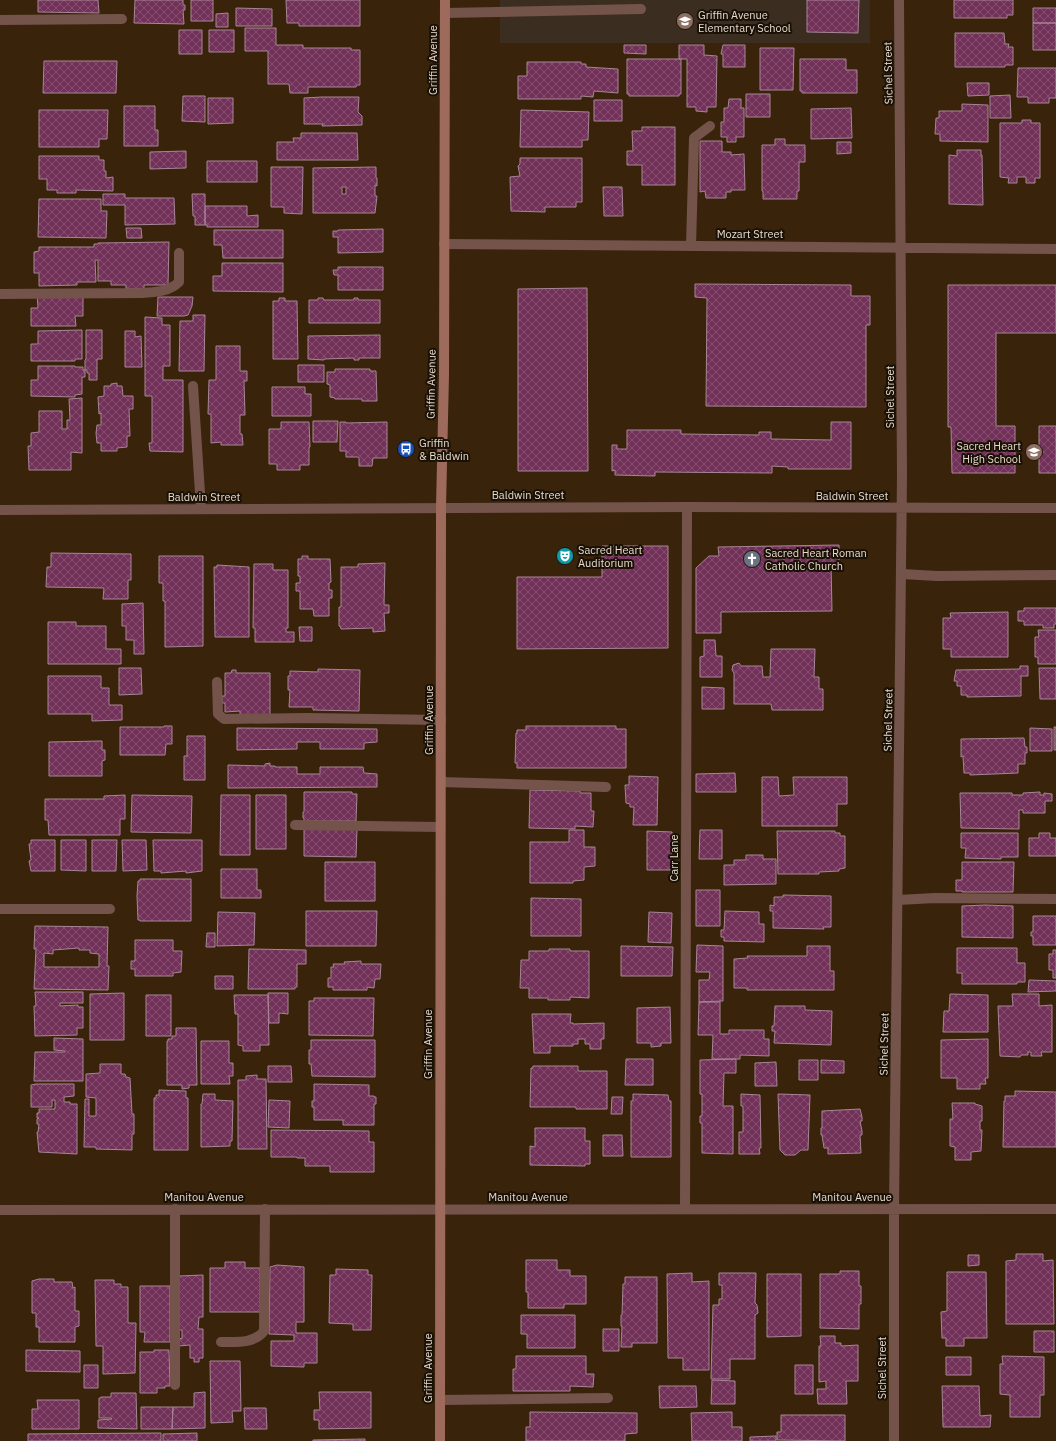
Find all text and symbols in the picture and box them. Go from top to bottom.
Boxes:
place label: Griffin Avenue Elementary School [698,8,791,35]
school or university icon: Griffin Avenue Elementary School [675,11,695,31]
street label: Griffin Avenue [426,25,440,95]
street label: Sichel Street [880,41,896,104]
street label: Mozart Street [717,227,783,241]
street label: Griffin Avenue [423,349,439,419]
street label: Sichel Street [883,366,897,428]
place label: Griffin & Baldwin [419,436,469,463]
bus stop icon: Griffin & Baldwin [396,439,416,459]
place label: Sacred Heart High School [957,439,1021,466]
school or university icon: Sacred Heart High School [1024,442,1044,462]
street label: Baldwin Street [492,488,564,502]
street label: Baldwin Street [816,489,888,503]
street label: Baldwin Street [168,490,240,504]
place label: Sacred Heart Auditorium [578,543,643,570]
theatre icon: Sacred Heart Auditorium [555,546,575,566]
place label: Sacred Heart Roman Catholic Church [765,546,867,573]
church icon: Sacred Heart Roman Catholic Church [742,549,762,569]
street label: Griffin Avenue [422,685,436,755]
street label: Sichel Street [880,688,896,751]
street label: Carr Lane [667,834,681,882]
street label: Griffin Avenue [421,1009,435,1079]
street label: Sichel Street [876,1012,892,1075]
street label: Manitou Avenue [164,1190,244,1204]
street label: Manitou Avenue [488,1190,568,1204]
street label: Manitou Avenue [812,1190,892,1204]
street label: Griffin Avenue [421,1333,435,1403]
street label: Sichel Street [875,1337,889,1399]

